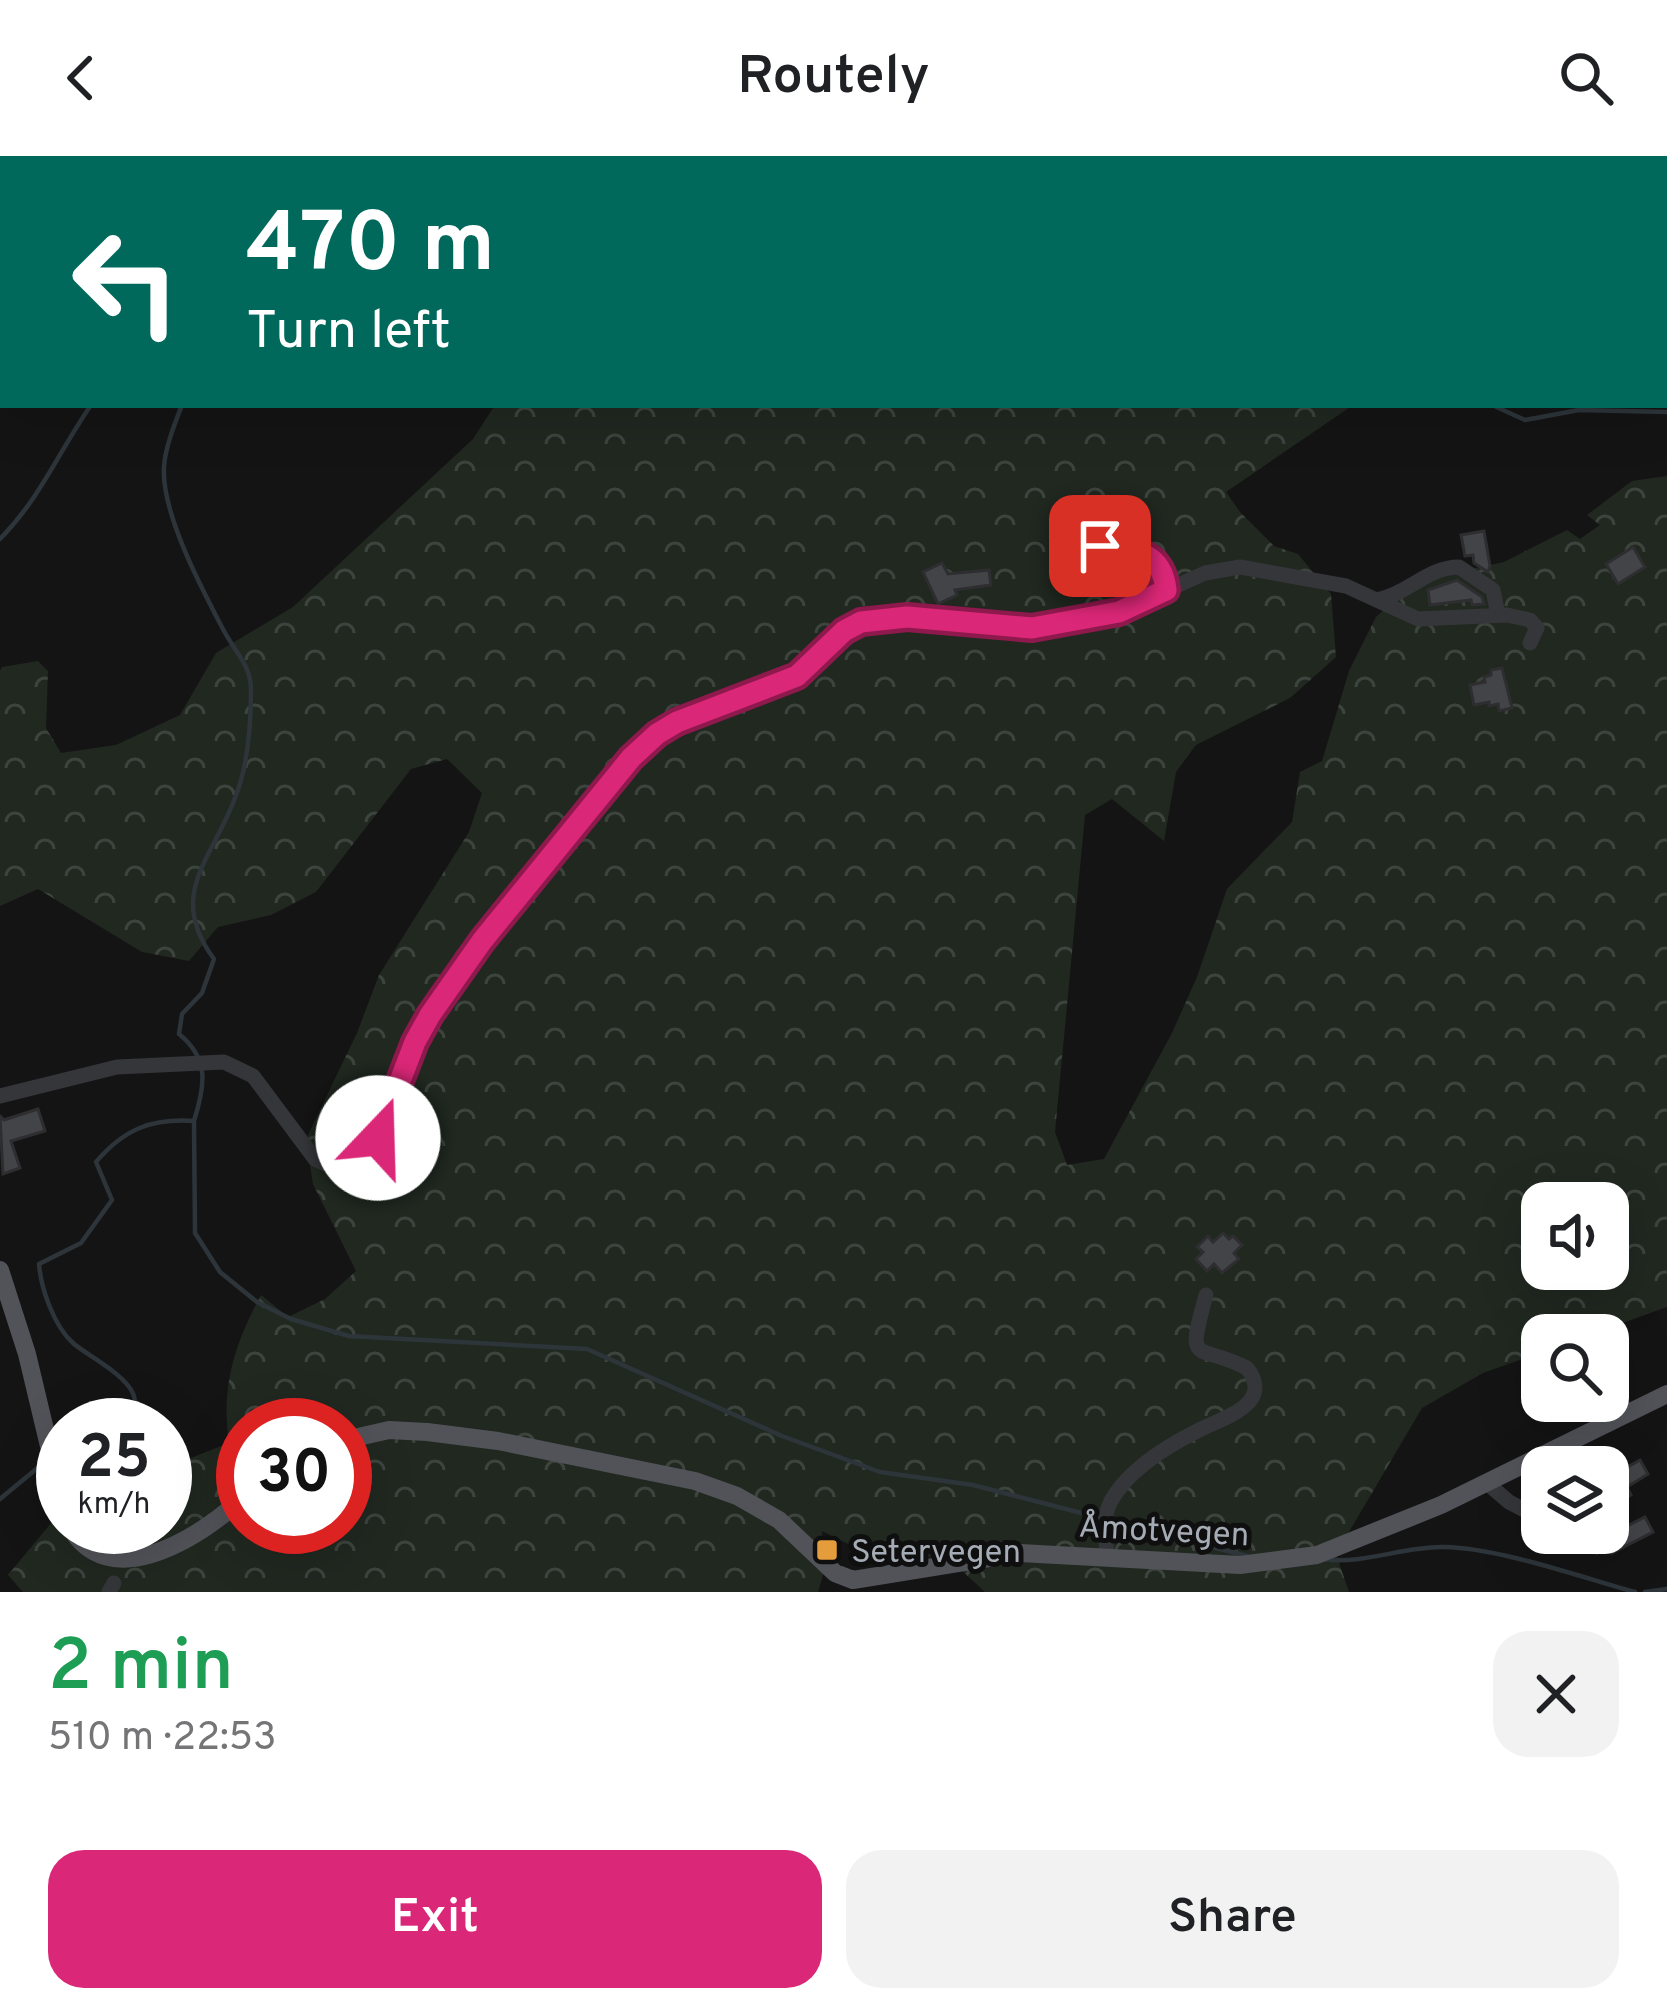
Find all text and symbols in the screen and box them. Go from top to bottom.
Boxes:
text: Routely [737,44,930,113]
icon: back [48,45,114,111]
icon: search [1553,45,1619,111]
text: 470 m [246,195,495,301]
icon: left [48,204,204,360]
text: Turn left [246,299,451,368]
pin [1049,495,1151,597]
icon: arrive [1067,513,1133,579]
position arrow [315,1075,441,1201]
map controls [1521,1182,1629,1554]
button: sound [1521,1182,1629,1290]
button: search [1521,1314,1629,1422]
speed limit sign: 30 [216,1398,372,1554]
text: 25 [77,1423,151,1499]
button: layers [1521,1446,1629,1554]
text: km/h [78,1487,150,1524]
street label: Åmotvegen [1077,1508,1250,1558]
place label: Setervegen [851,1533,1021,1575]
marker: Setervegen [814,1537,840,1563]
text: 2 min [48,1624,234,1716]
button: close [1493,1631,1619,1757]
text: 510 m · 22:53 [48,1715,277,1764]
button: Exit [48,1850,822,1988]
button: Share [846,1850,1619,1988]

